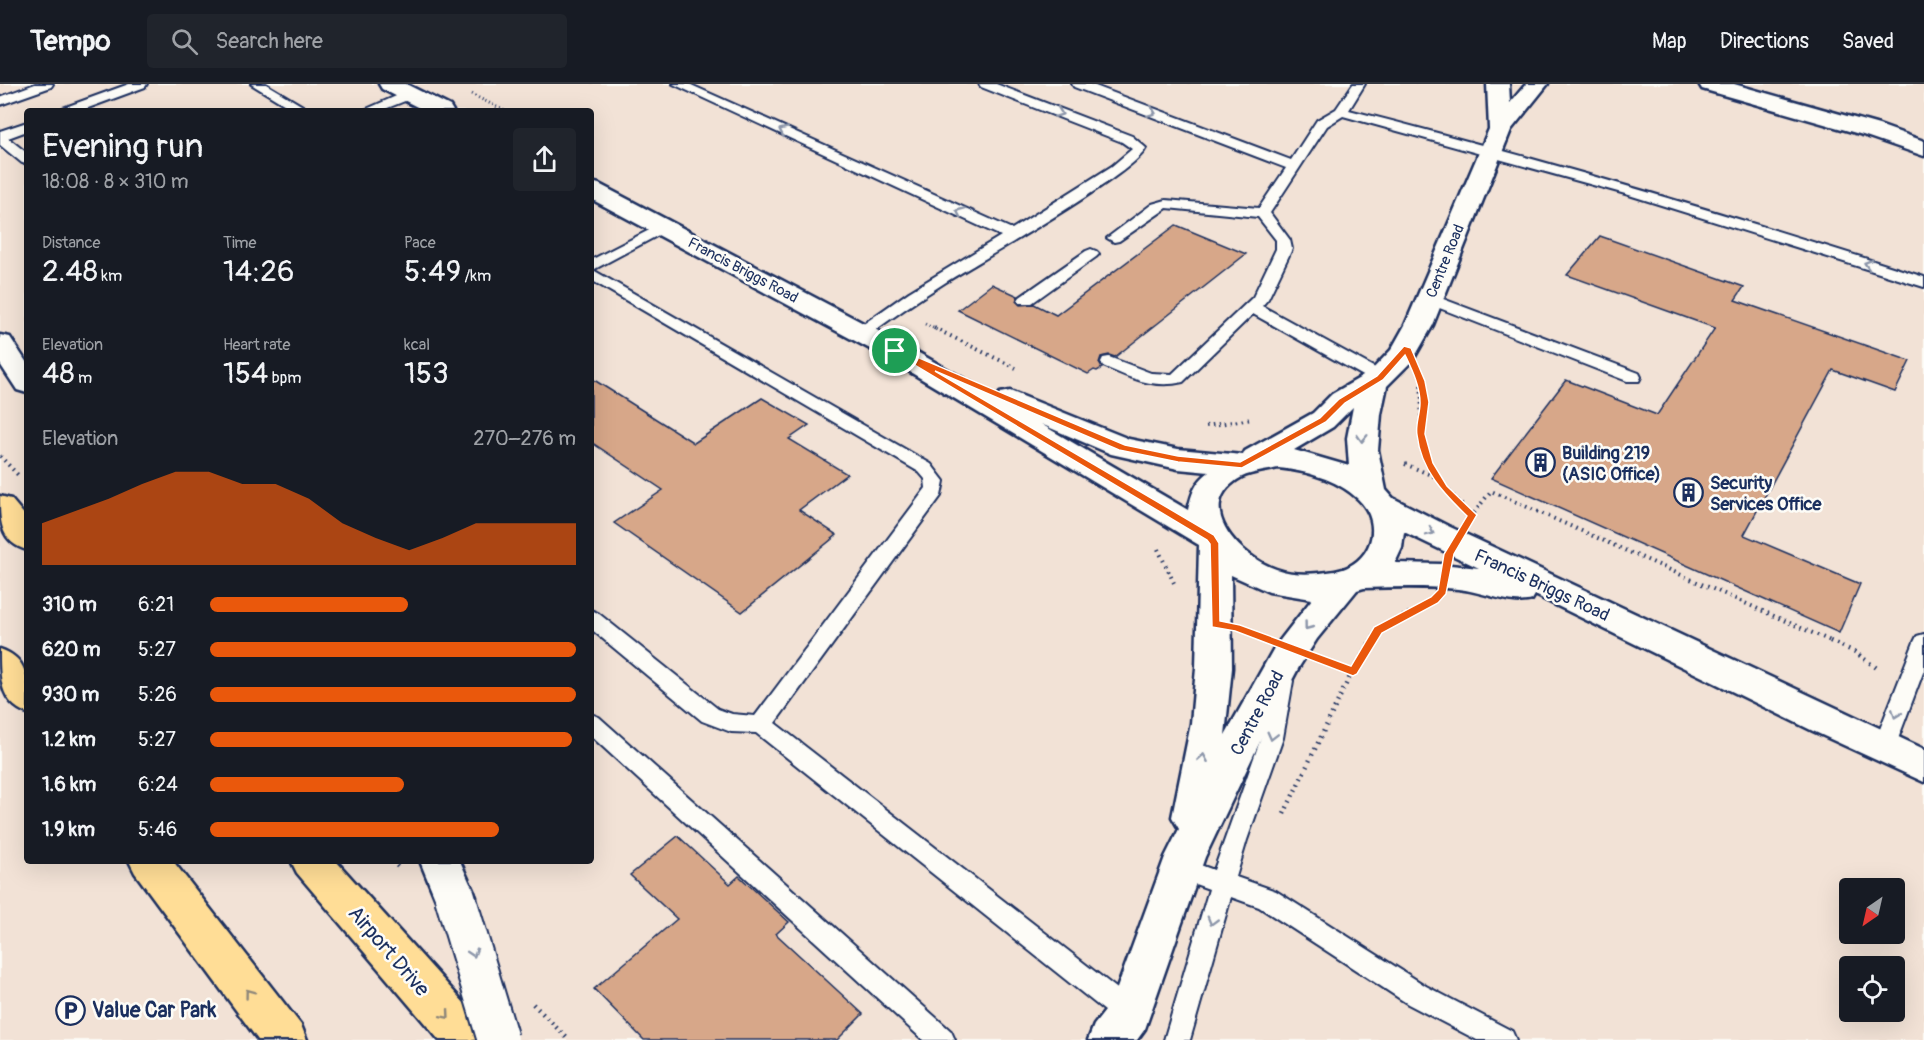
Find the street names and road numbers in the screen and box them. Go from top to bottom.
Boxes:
street label: Centre Road [1422,222,1469,301]
street label: Francis Briggs Road [684,233,801,308]
street label: Francis Briggs Road [1470,544,1613,627]
street label: Centre Road [1225,667,1289,760]
street label: Airport Drive [342,900,436,1003]

